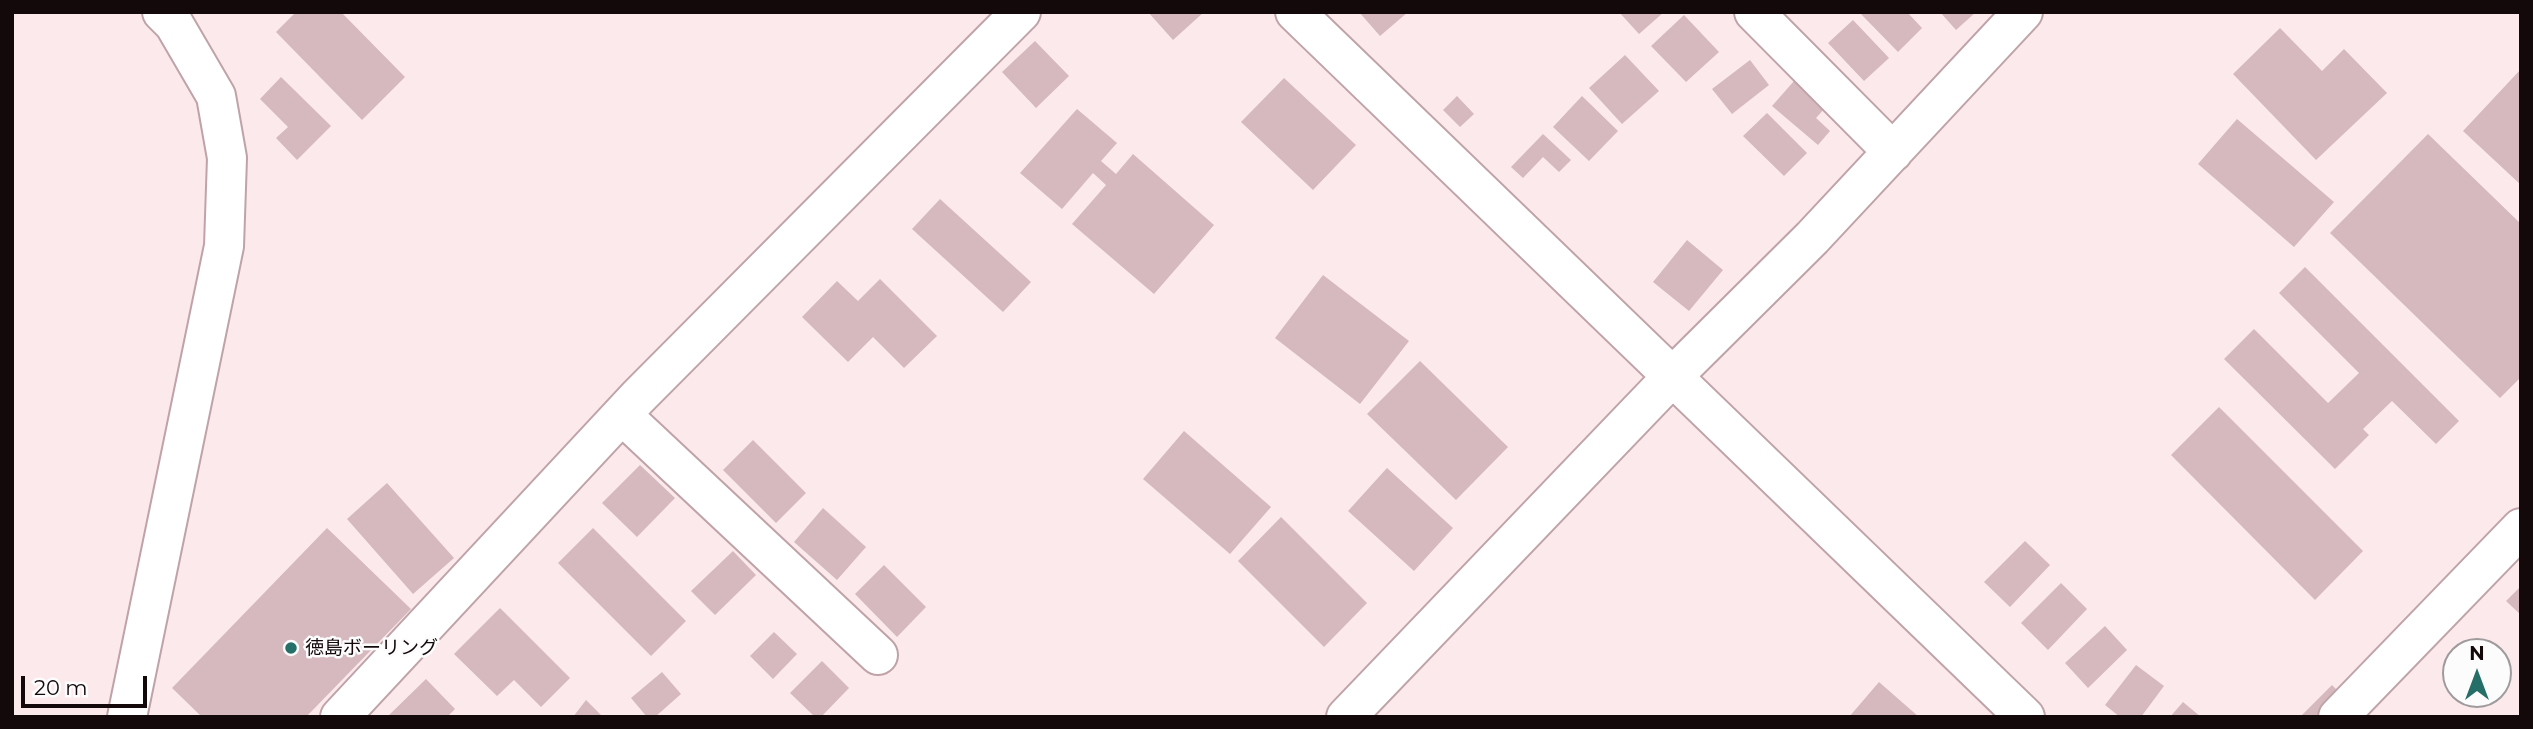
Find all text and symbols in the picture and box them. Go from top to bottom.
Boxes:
place label: 徳島ボーリング [305,637,438,659]
north arrow [2442,638,2512,708]
marker: 徳島ボーリング [283,640,299,656]
text: N [2469,642,2485,665]
scale bar [24,662,150,706]
text: 20 m [34,675,88,700]

